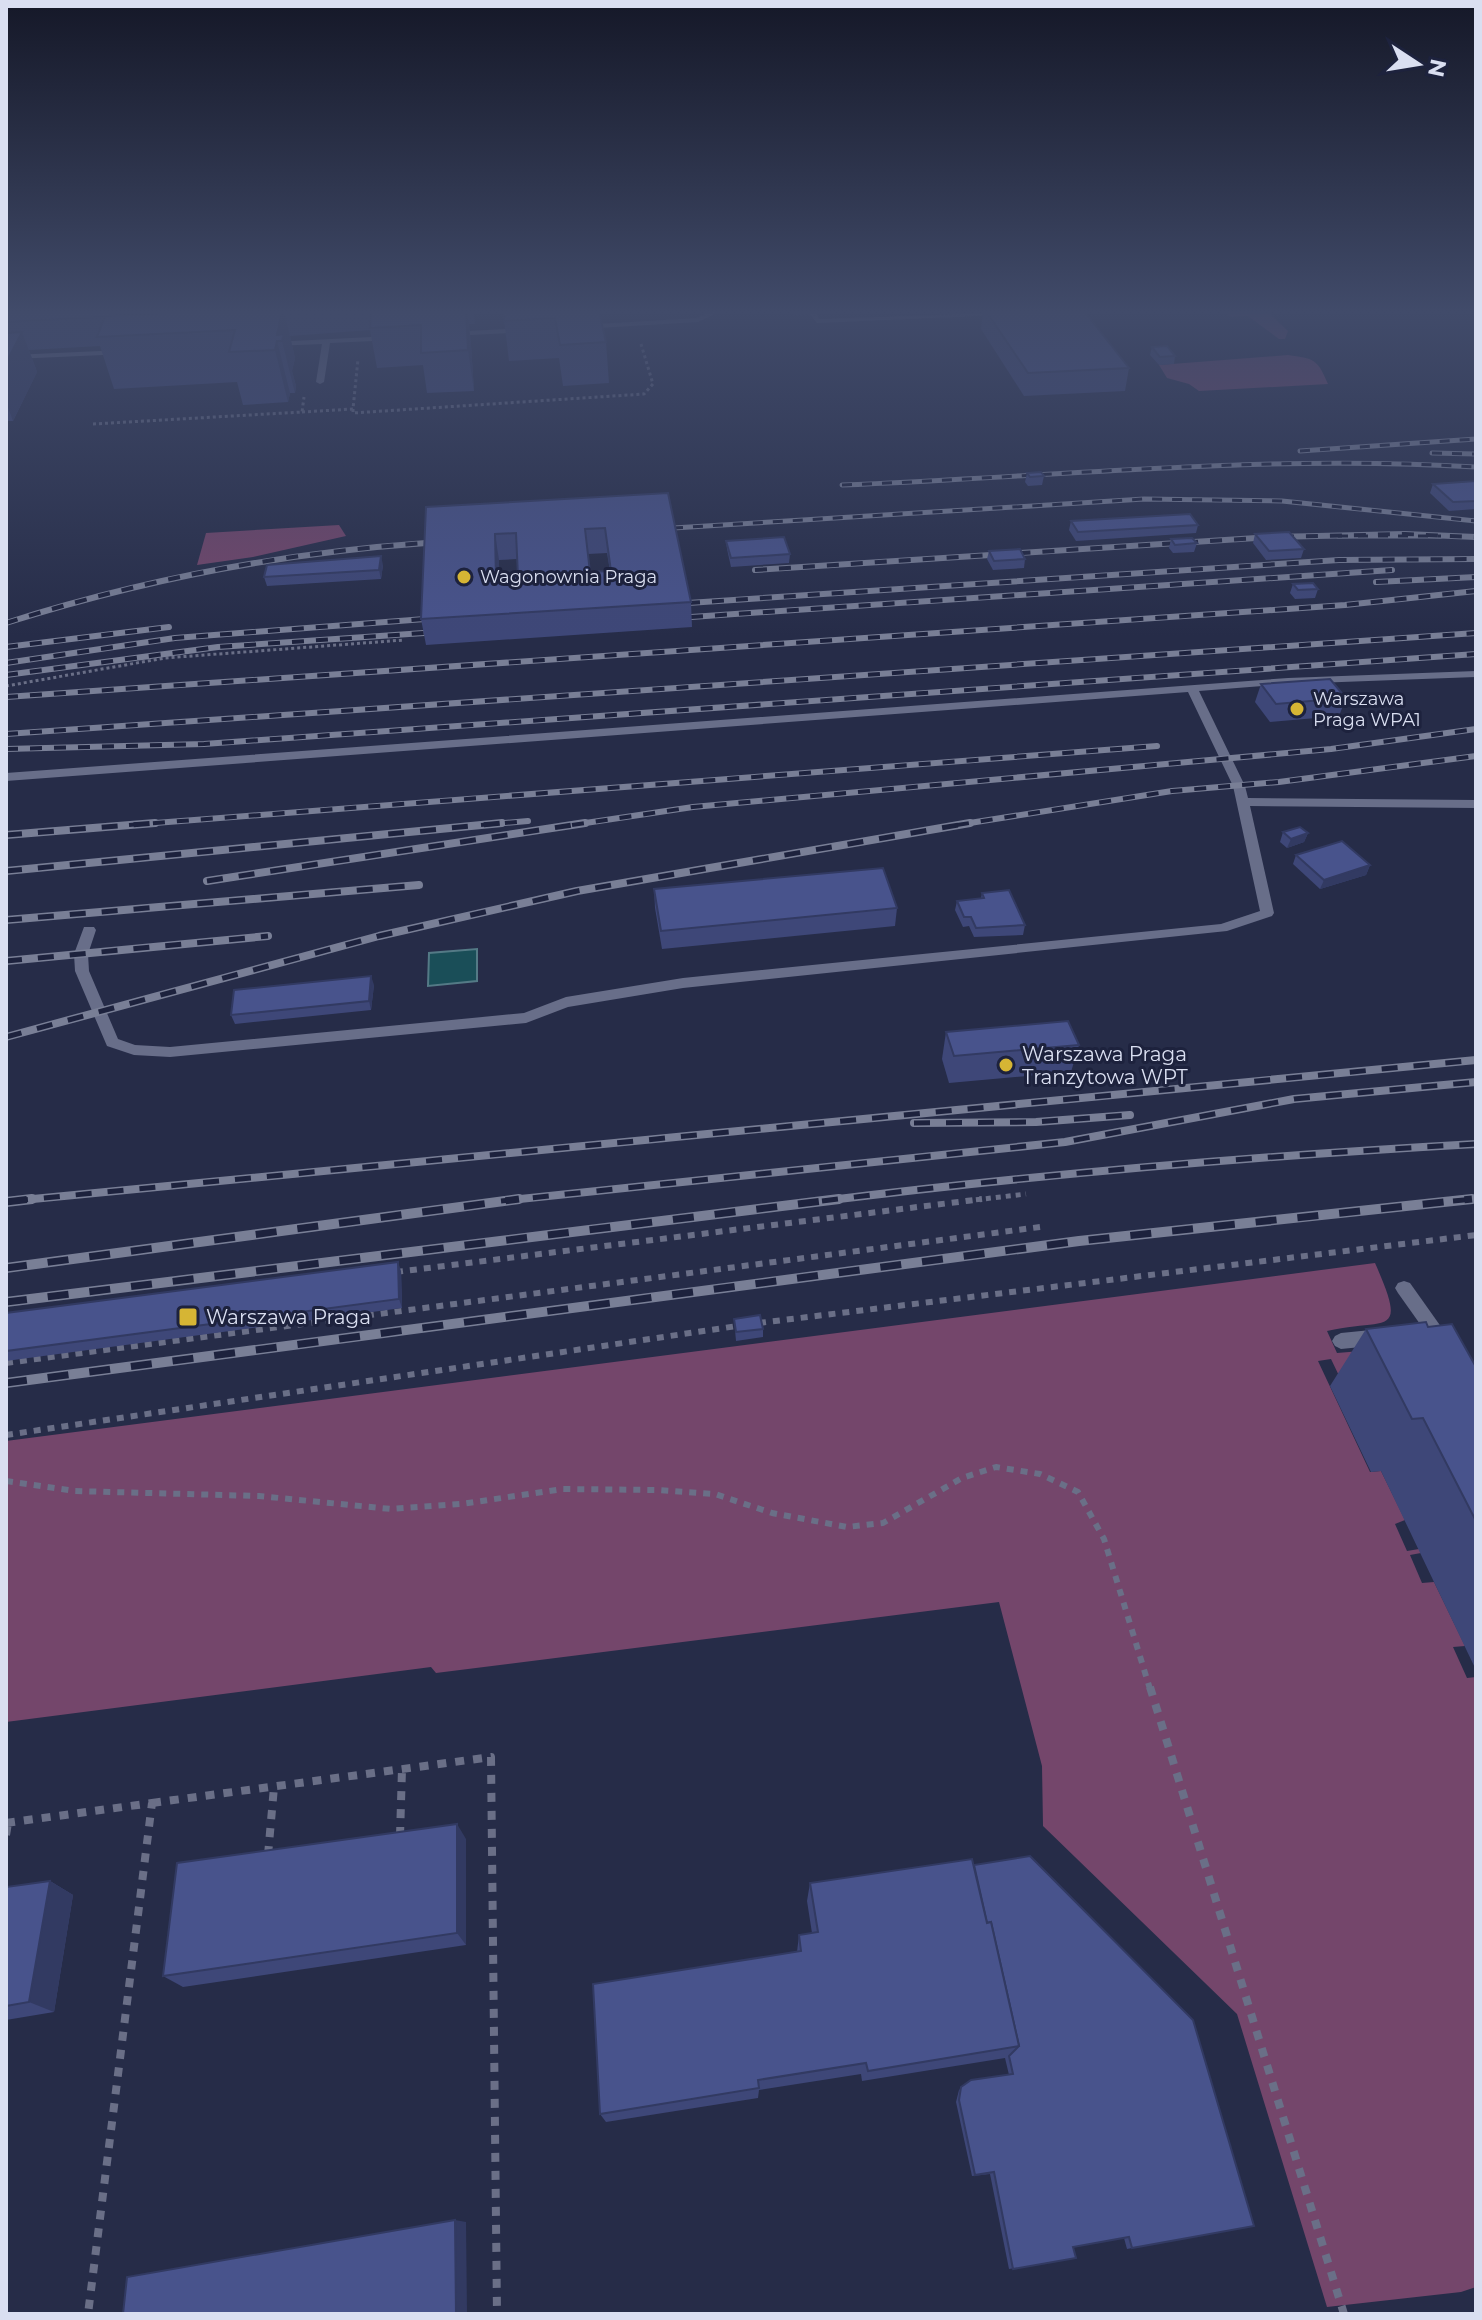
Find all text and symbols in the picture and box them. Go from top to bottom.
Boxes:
north arrow [1378,24,1458,104]
text: N [1422,57,1452,80]
place label: Wagonownia Praga [480,566,657,588]
marker: Wagonownia Praga [455,568,473,586]
place label: Warszawa Praga WPA1 [1313,688,1421,731]
marker: Warszawa Praga WPA1 [1288,700,1306,718]
place label: Warszawa Praga Tranzytowa WPT [1022,1042,1188,1089]
marker: Warszawa Praga Tranzytowa WPT [997,1056,1015,1074]
place label: Warszawa Praga [206,1305,371,1329]
marker: Warszawa Praga [177,1306,199,1328]

